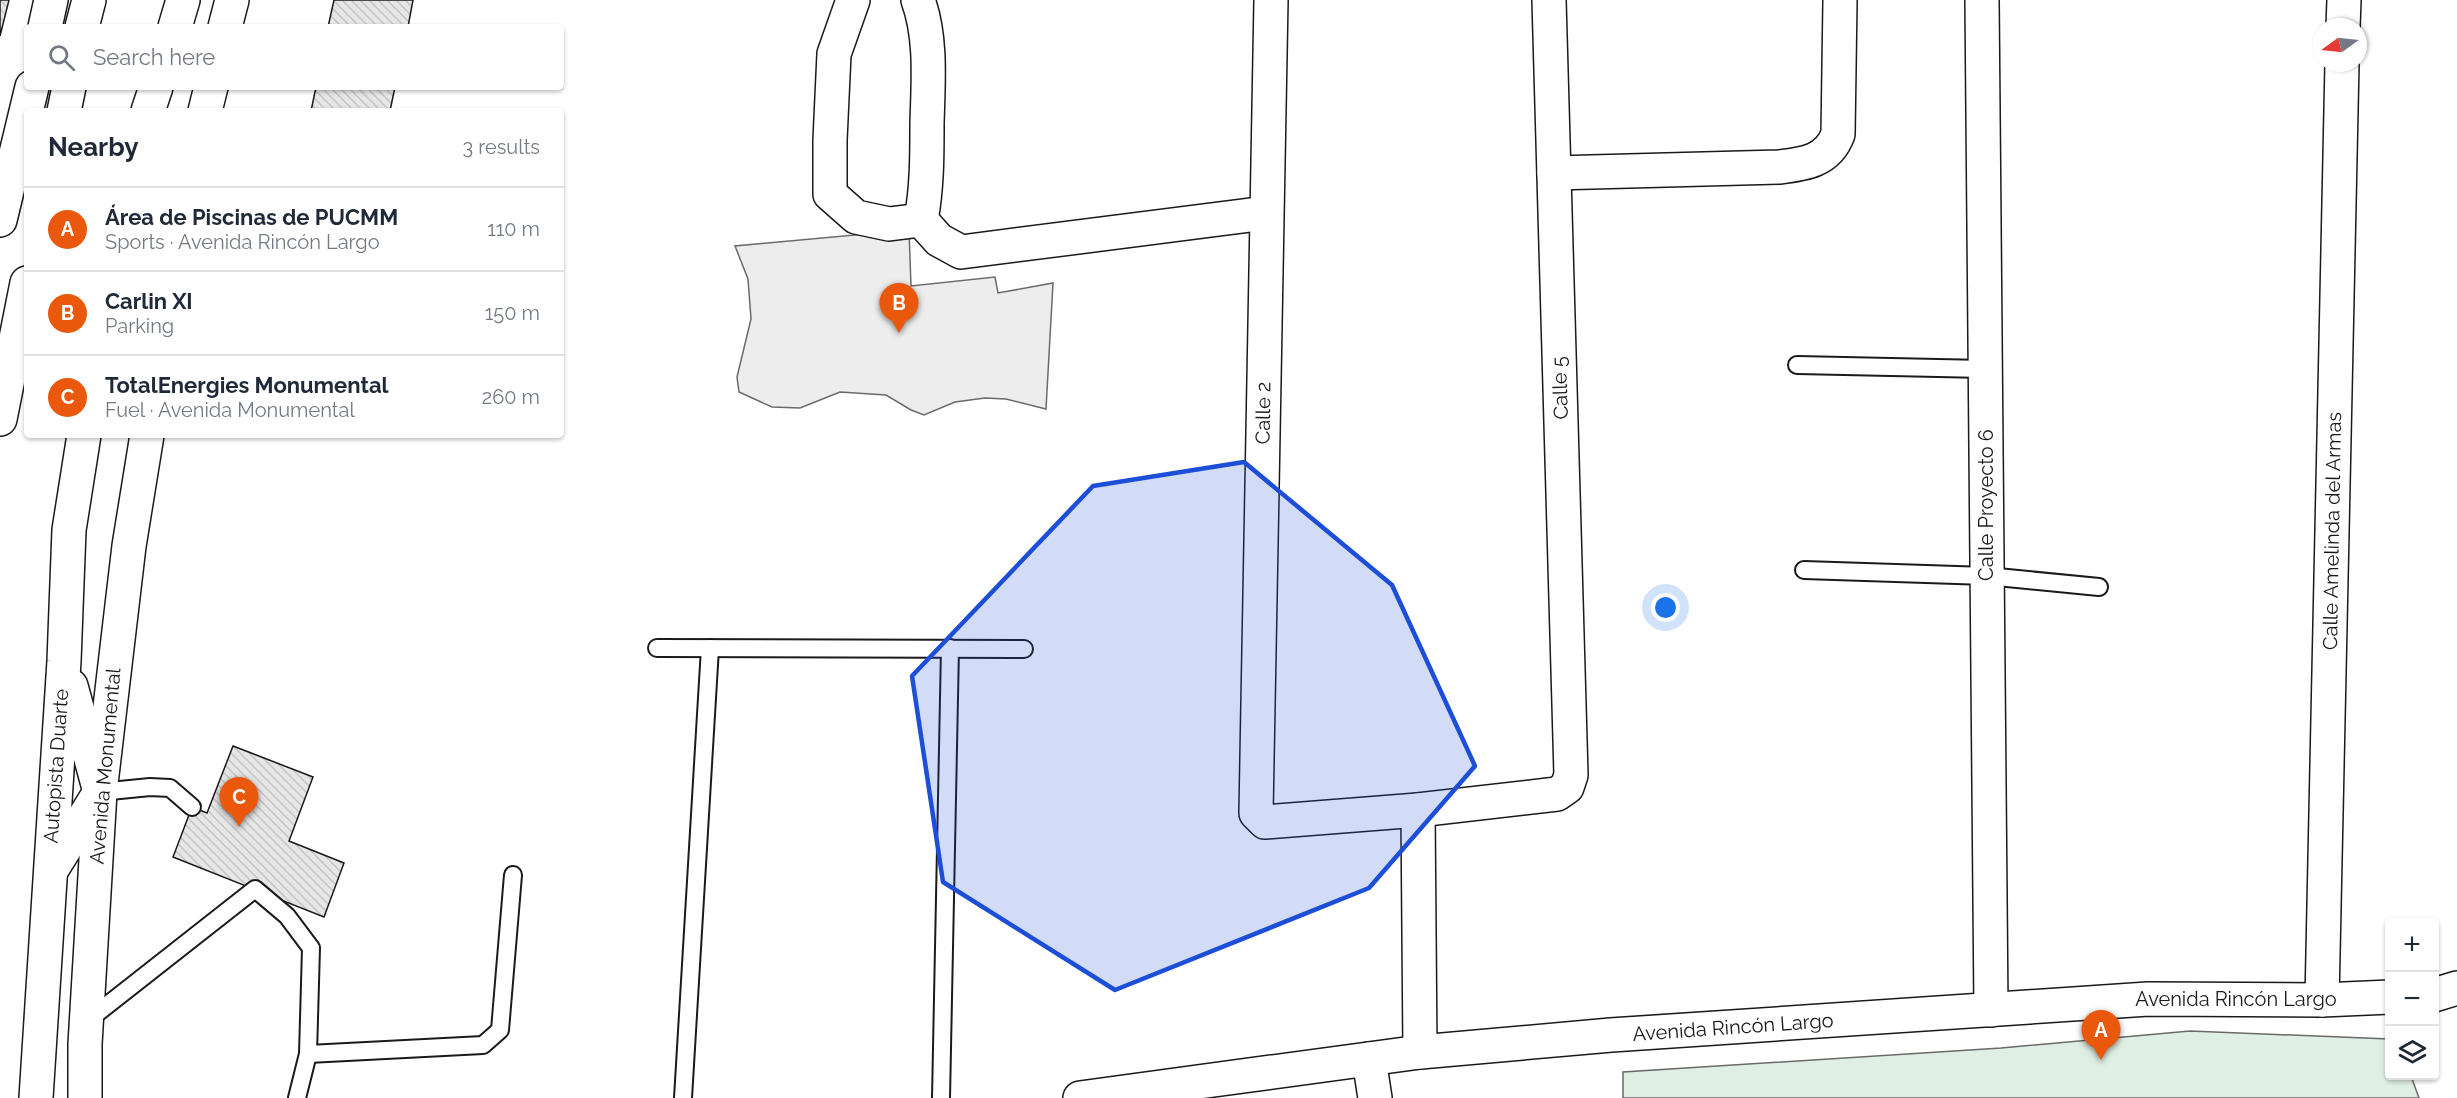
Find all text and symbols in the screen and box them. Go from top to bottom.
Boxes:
north arrow [2313,18,2367,72]
search box [24,24,564,90]
icon: search [45,41,78,74]
text: Search here [93,44,215,70]
text: Nearby [48,132,138,162]
text: 3 results [462,135,540,159]
text: Área de Piscinas de PUCMM [105,204,398,230]
text: A [61,217,74,241]
text: 110 m [487,217,540,241]
text: Sports · Avenida Rincón Largo [105,230,380,254]
pin: B [880,284,918,333]
text: Carlin XI [105,288,193,314]
text: B [61,301,74,325]
text: 150 m [485,301,540,325]
text: Parking [105,314,174,338]
street label: Calle 5 [1547,356,1573,420]
text: TotalEnergies Monumental [105,372,389,398]
street label: Calle 2 [1250,381,1276,445]
text: C [61,385,74,409]
text: 260 m [482,385,540,409]
text: Fuel · Avenida Monumental [105,398,355,422]
street label: Calle Amelinda del Armas [2318,412,2346,650]
street label: Calle Proyecto 6 [1974,429,1998,581]
your location [1651,593,1680,622]
street label: Avenida Monumental [84,666,126,865]
street label: Autopista Duarte [39,688,73,844]
pin: C [220,778,258,827]
map controls [2385,918,2439,1080]
button: + [2385,918,2439,972]
button: − [2385,972,2439,1026]
street label: Avenida Rincón Largo [2135,987,2337,1011]
street label: Avenida Rincón Largo [1632,1008,1834,1046]
pin: A [2082,1010,2120,1060]
button: layers [2385,1026,2439,1080]

